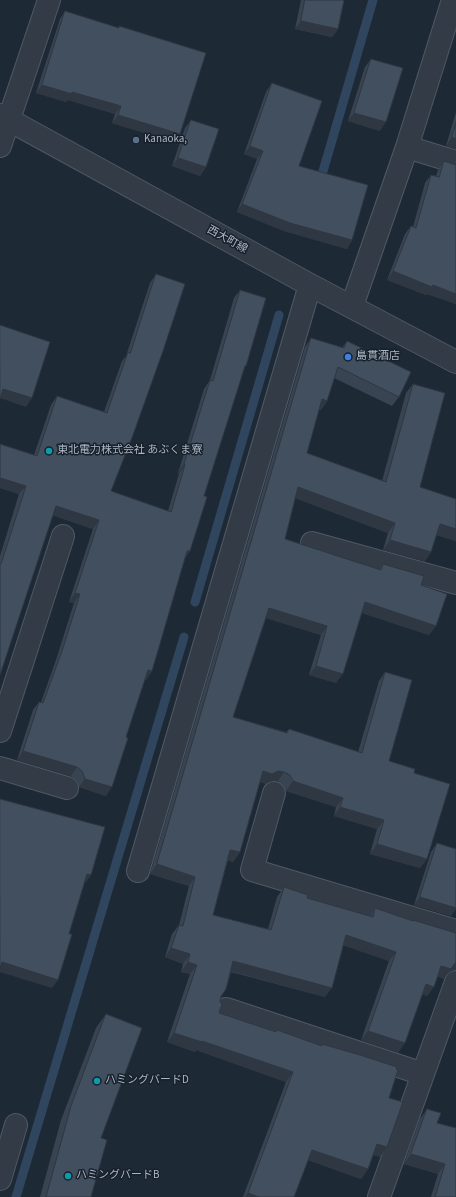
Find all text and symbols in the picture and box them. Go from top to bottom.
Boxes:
place label: Kanaoka, [144,133,187,147]
marker: Kanaoka, [131,135,141,145]
street label: 西大町線 [205,224,249,256]
place label: 島貫酒店 [356,350,400,364]
marker: 島貫酒店 [343,352,353,362]
place label: 東北電力株式会社 あぶくま寮 [57,444,202,458]
marker: 東北電力株式会社 あぶくま寮 [44,446,54,456]
place label: ハミングバードD [105,1074,189,1088]
marker: ハミングバードD [92,1076,102,1086]
place label: ハミングバードB [76,1169,159,1183]
marker: ハミングバードB [63,1171,73,1181]

